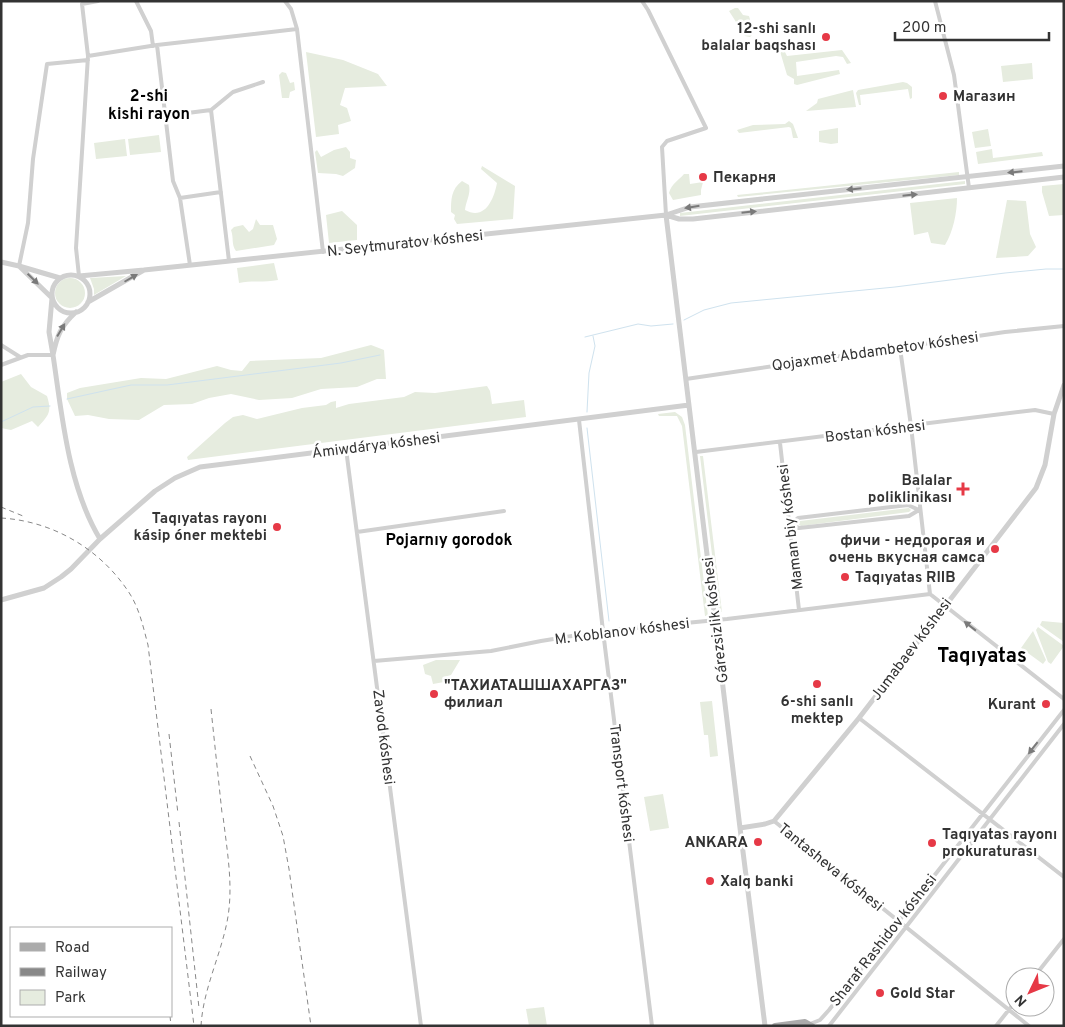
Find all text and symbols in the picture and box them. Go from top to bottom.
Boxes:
scale bar [895,10,1049,42]
text: 200 m [902,19,947,38]
place label: 12-shi sanlı balalar baqshası [701,20,816,56]
marker: 12-shi sanlı balalar baqshası [820,31,832,43]
district label: 2-shi kishi rayon [108,87,190,125]
place label: Магазин [953,88,1016,107]
marker: Магазин [937,90,949,102]
one-way arrow [1007,168,1023,176]
place label: Пекарня [713,169,776,188]
marker: Пекарня [697,171,709,183]
one-way arrow [845,185,861,193]
one-way arrow [902,190,918,198]
one-way arrow [684,203,700,211]
one-way arrow [741,208,757,216]
street label: N. Seytmuratov kóshesi [326,227,484,262]
one-way arrow [26,273,38,285]
one-way arrow [124,273,137,282]
one-way arrow [56,324,65,337]
street label: Qojaxmet Abdambetov kóshesi [771,329,980,376]
street label: Bostan kóshesi [824,417,926,448]
street label: Ámiwdárya kóshesi [311,428,441,464]
street label: Maman biy kóshesi [774,463,809,591]
place label: Balalar poliklinikası [868,472,953,508]
marker: Balalar poliklinikası [956,482,970,496]
place label: Taqıyatas rayonı kásip óner mektebi [133,510,267,546]
marker: Taqıyatas rayonı kásip óner mektebi [271,521,283,533]
district label: Pojarnıy gorodok [386,531,513,551]
place label: фичи - недорогая и очень вкусная самса [829,532,985,568]
marker: фичи - недорогая и очень вкусная самса [989,543,1001,555]
street label: Gárezsizlik kóshesi [699,556,734,684]
place label: Taqıyatas RIIB [855,569,956,588]
marker: Taqıyatas RIIB [839,571,851,583]
street label: Jumabaev kóshesi [867,595,957,705]
street label: M. Koblanov kóshesi [554,615,691,650]
one-way arrow [964,620,977,631]
district label: Taqıyatas [937,644,1027,670]
place label: "ТАХИАТАШШАХАРГАЗ" филиал [444,677,627,713]
marker: 6-shi sanlı mektep [811,678,823,690]
street label: Zavod kóshesi [367,688,398,786]
marker: "ТАХИАТАШШАХАРГАЗ" филиал [428,688,440,700]
place label: 6-shi sanlı mektep [781,693,853,729]
place label: Kurant [988,696,1036,715]
marker: Kurant [1040,698,1052,710]
street label: Transport kóshesi [604,723,637,843]
one-way arrow [1028,741,1039,754]
street label: Tantasheva kóshesi [774,820,887,916]
place label: Taqıyatas rayonı prokuraturası [942,826,1057,862]
place label: ANKARA [685,834,748,853]
marker: ANKARA [752,836,764,848]
marker: Taqıyatas rayonı prokuraturası [926,837,938,849]
street label: Sharaf Rashidov kóshesi [827,871,942,1011]
place label: Xalq banki [720,873,793,892]
marker: Xalq banki [704,875,716,887]
legend [10,927,172,1017]
text: Road [55,939,90,958]
text: Railway [55,964,107,983]
north arrow [1005,967,1055,1017]
place label: Gold Star [890,985,956,1004]
marker: Gold Star [874,987,886,999]
text: Park [55,989,86,1008]
text: N [1012,990,1031,1009]

